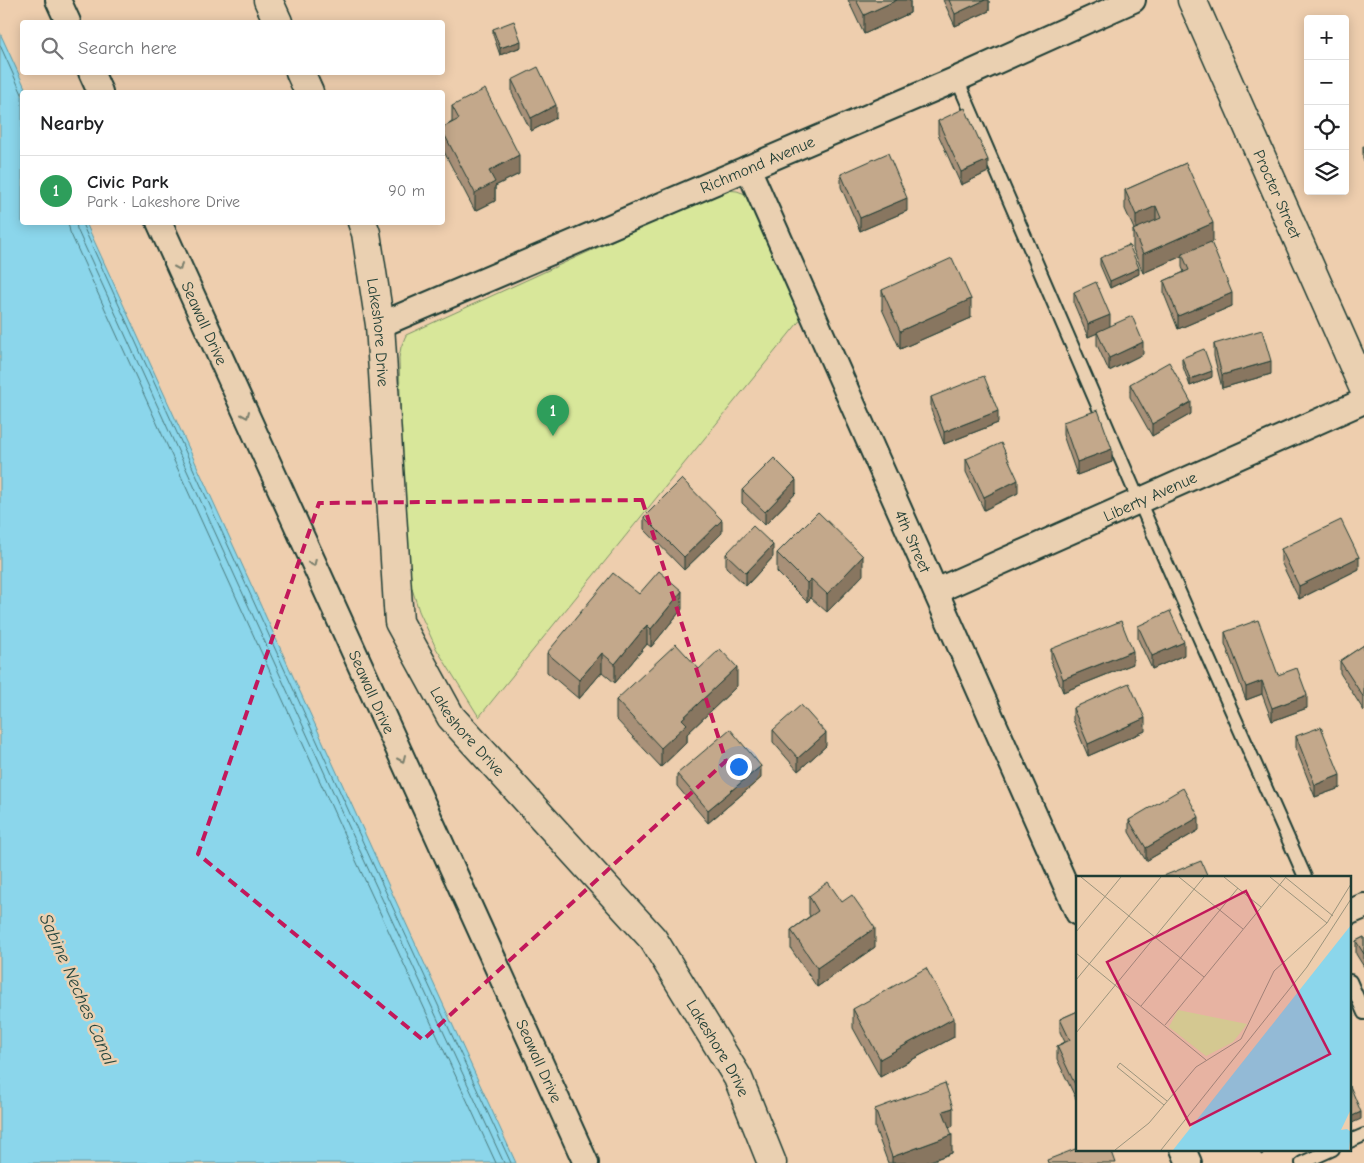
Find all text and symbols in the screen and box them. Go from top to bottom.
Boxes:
map controls [1304,15,1349,195]
button: + [1304,15,1349,60]
search box [20,20,445,75]
icon: search [38,34,66,62]
text: Search here [78,37,177,59]
button: − [1304,60,1349,105]
button: locate [1304,105,1349,150]
text: Nearby [40,111,104,135]
street label: Richmond Avenue [698,133,817,197]
street label: Procter Street [1249,147,1304,242]
button: layers [1304,150,1349,195]
text: Civic Park [87,171,169,193]
text: 1 [53,182,59,200]
text: 90 m [388,182,425,200]
text: Park · Lakeshore Drive [87,193,240,211]
one-way arrow [172,262,183,271]
street label: Lakeshore Drive [363,277,392,387]
street label: Seawall Drive [177,279,231,368]
pin: 1 [537,395,569,436]
one-way arrow [240,410,250,419]
street label: Liberty Avenue [1101,468,1200,526]
street label: 4th Street [891,507,934,576]
one-way arrow [307,558,318,567]
street label: Seawall Drive [345,648,398,737]
street label: Lakeshore Drive [426,684,508,780]
one-way arrow [396,754,406,763]
your location [726,754,752,780]
inset map [1076,876,1352,1150]
water label: Sabine Neches Canal [35,910,121,1069]
street label: Lakeshore Drive [682,997,752,1099]
street label: Seawall Drive [512,1017,565,1106]

